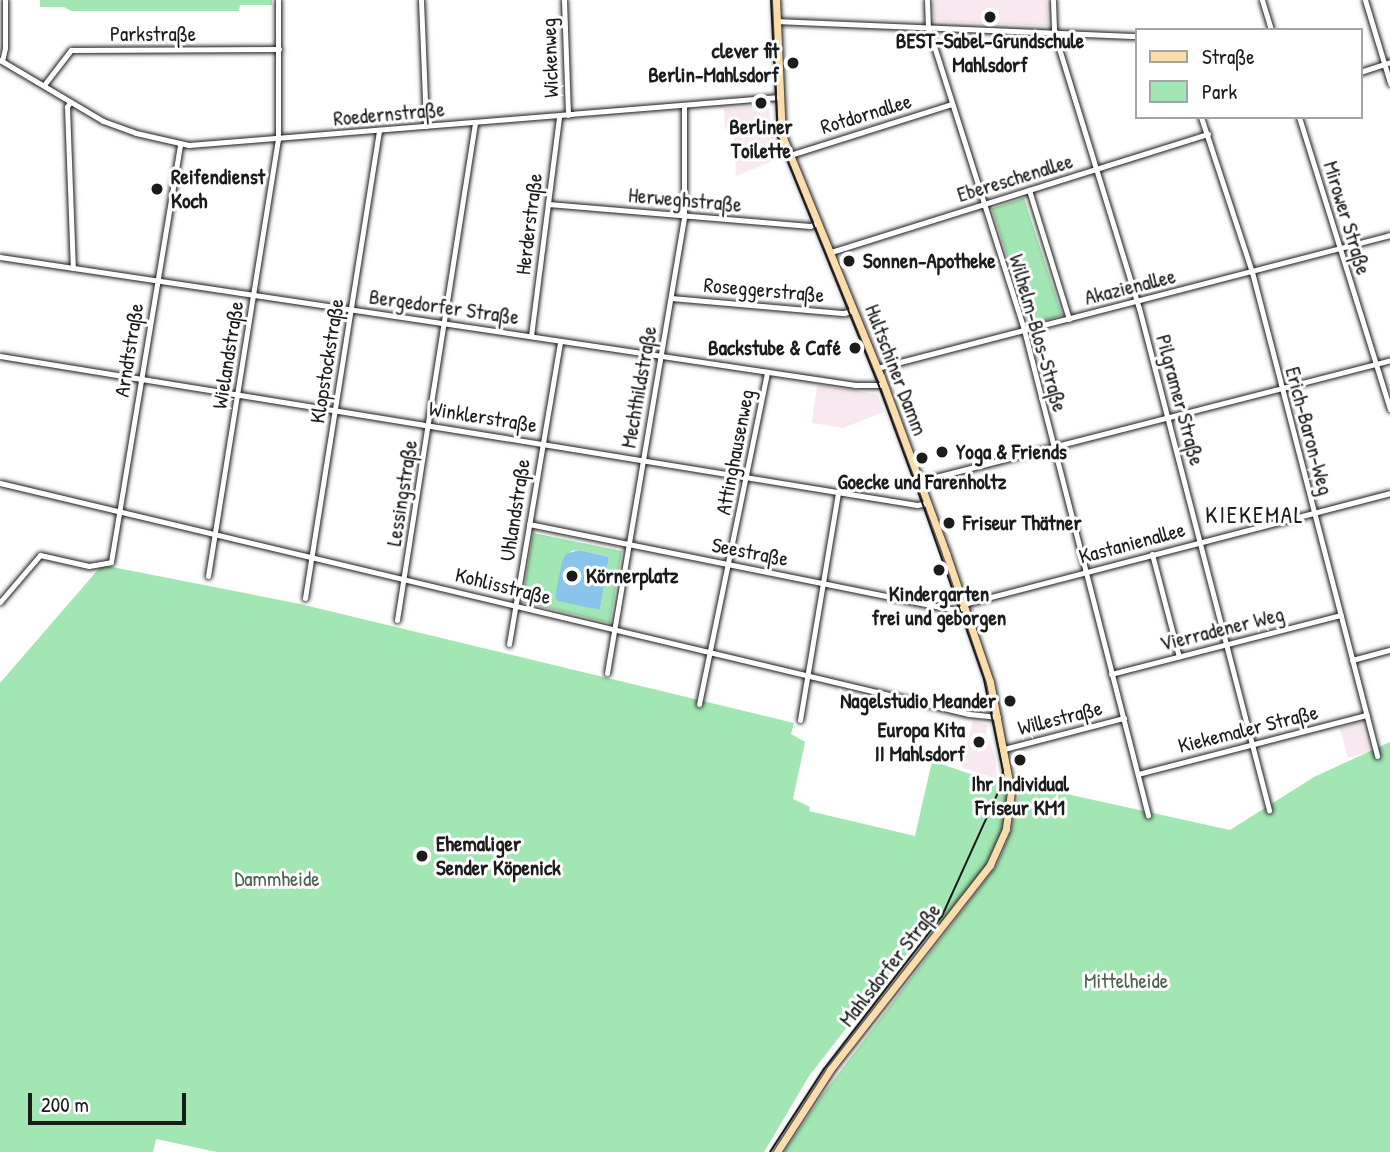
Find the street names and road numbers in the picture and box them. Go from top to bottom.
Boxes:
street label: Wickenweg [536,18,564,98]
street label: Parkstraße [110,21,196,47]
street label: Rotdornallee [818,88,914,140]
street label: Roedernstraße [332,97,446,131]
street label: Ebereschenallee [954,148,1076,208]
street label: Mirower Straße [1318,158,1376,278]
street label: Herderstraße [510,172,548,276]
street label: Herweghstraße [627,182,743,218]
street label: Wilhelm-Blos-Straße [1003,251,1073,415]
street label: Akazienallee [1082,264,1178,310]
street label: Roseggerstraße [703,272,825,308]
street label: Bergedorfer Straße [367,284,521,330]
street label: Klopstockstraße [305,297,349,425]
street label: Wielandstraße [207,299,249,411]
street label: Arndtstraße [109,301,149,399]
street label: Hultschiner Damm [859,301,933,439]
street label: Mechthildstraße [616,324,662,450]
street label: Pilgramer Straße [1150,332,1210,468]
street label: Erich-Baron-Weg [1280,364,1338,498]
street label: Attinghausenweg [711,387,759,517]
street label: Winklerstraße [427,396,539,438]
street label: Lessingstraße [381,438,423,548]
street label: Uhlandstraße [495,457,535,563]
street label: Kastanienallee [1076,517,1188,569]
street label: Seestraße [710,532,790,572]
street label: Kohlisstraße [453,562,553,610]
street label: Vierradener Weg [1157,601,1287,657]
street label: Willestraße [1015,695,1105,741]
street label: Kiekemaler Straße [1176,699,1320,759]
street label: Mahlsdorfer Straße [834,898,946,1032]

